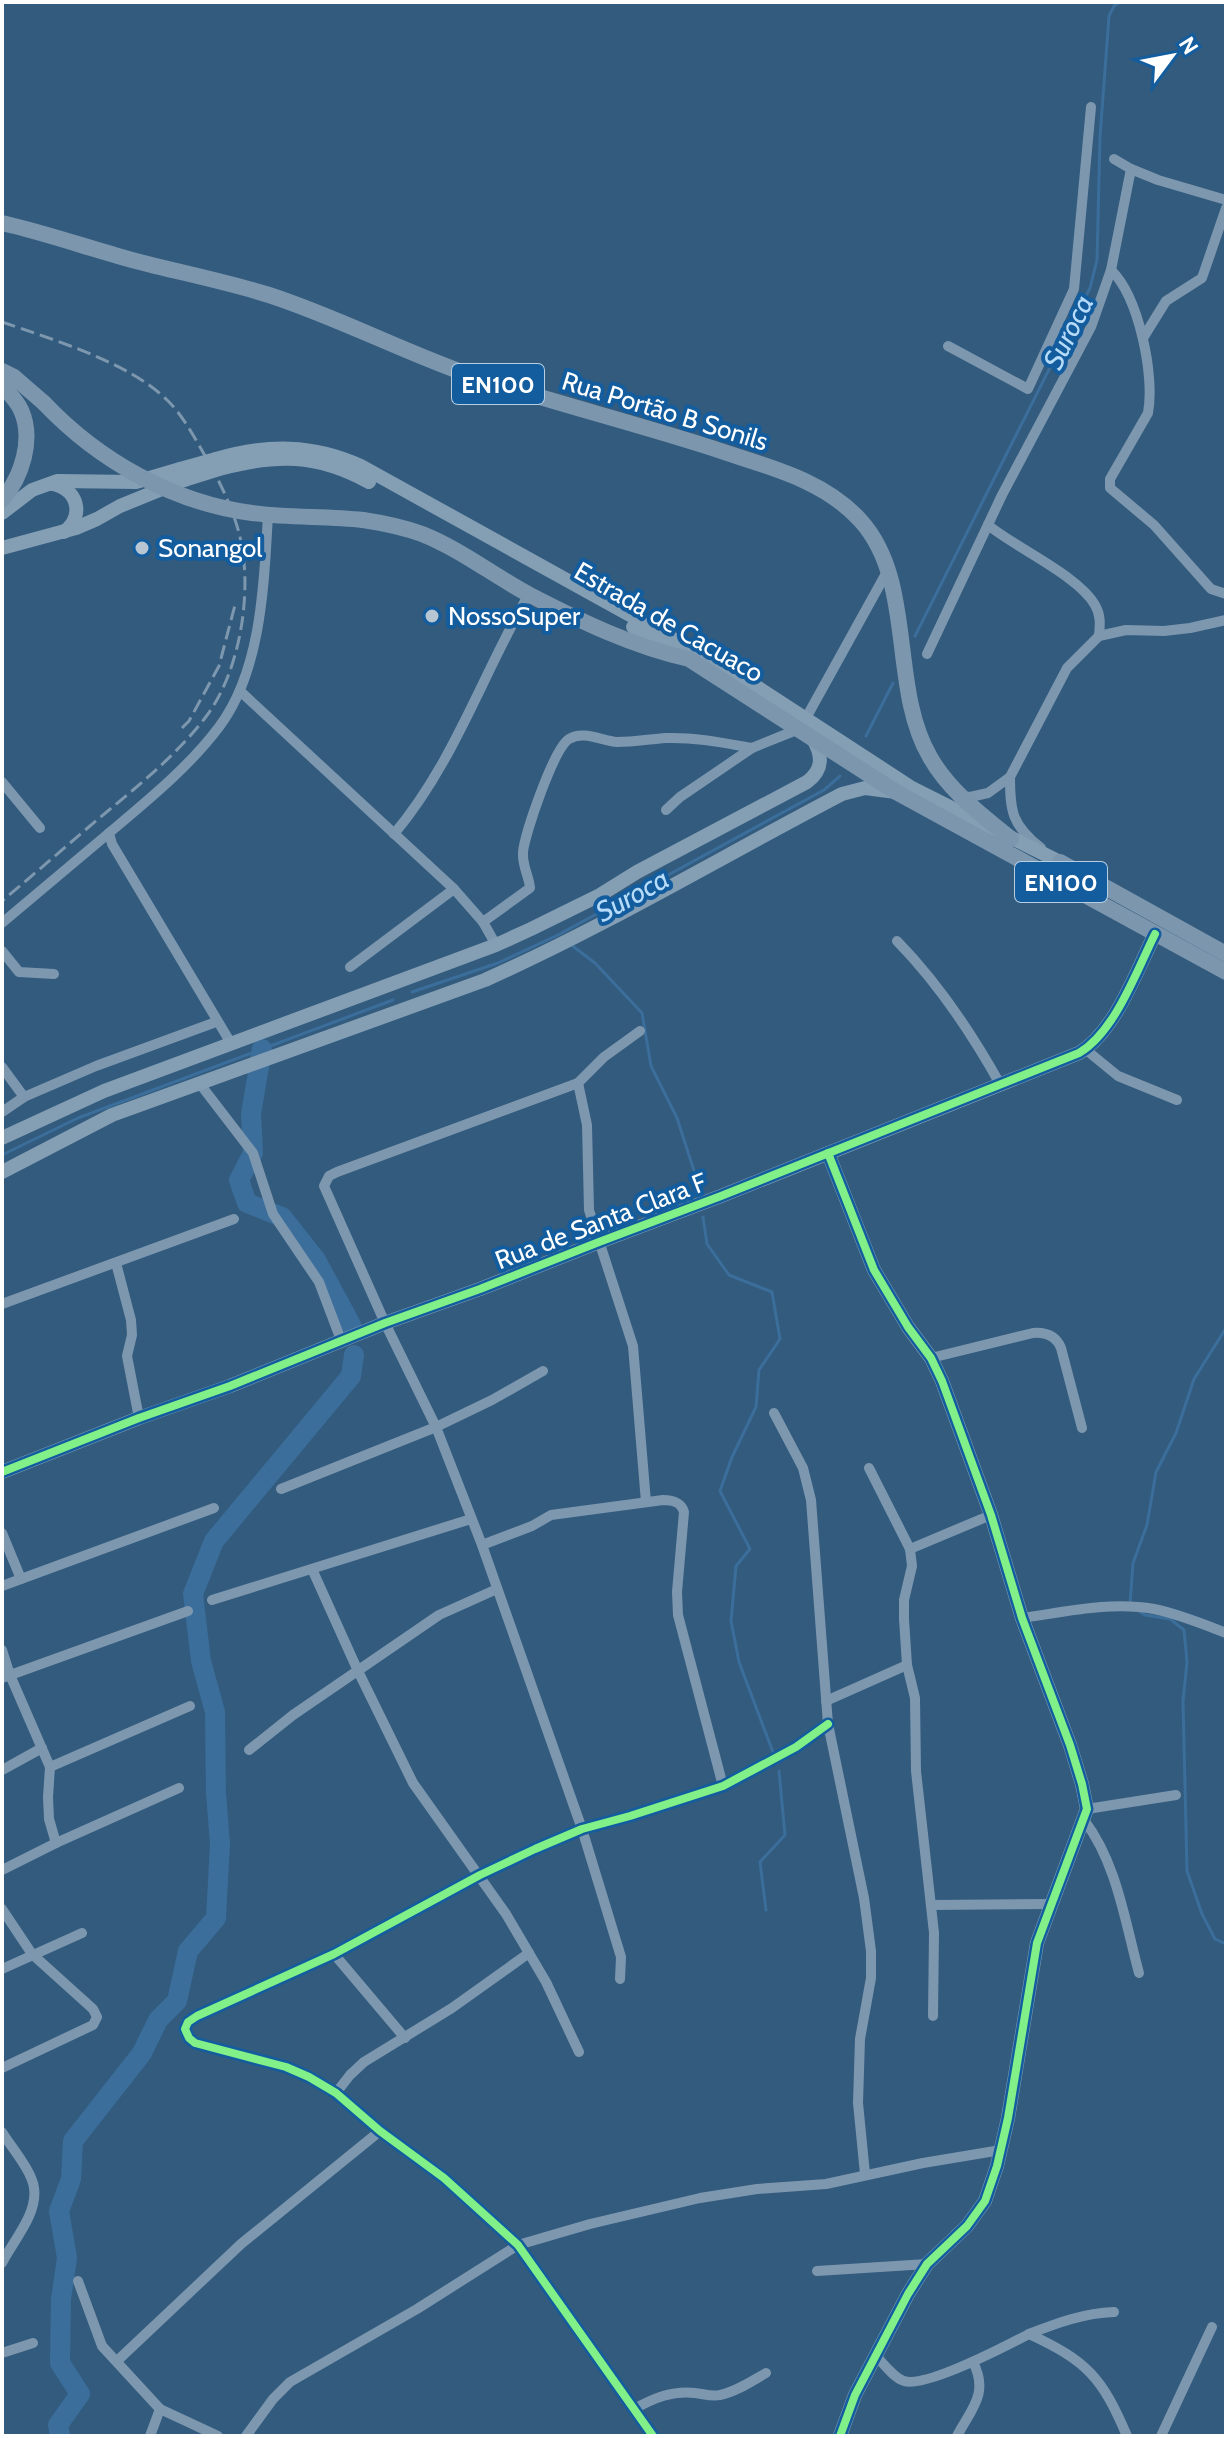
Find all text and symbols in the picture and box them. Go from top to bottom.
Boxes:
north arrow [1132,16,1212,96]
text: N [1173,32,1204,59]
water label: Suroca [1036,289,1100,375]
road number: EN100 [452,364,544,404]
street label: Rua Portão B Sonils [558,364,772,458]
place label: Sonangol [158,532,262,564]
marker: Sonangol [133,539,151,557]
street label: Estrada de Cacuaco [569,555,769,689]
place label: NossoSuper [448,600,581,632]
marker: NossoSuper [423,607,441,625]
water label: Suroca [589,861,675,929]
road number: EN100 [1015,862,1107,902]
street label: Rua de Santa Clara F [490,1166,712,1276]

